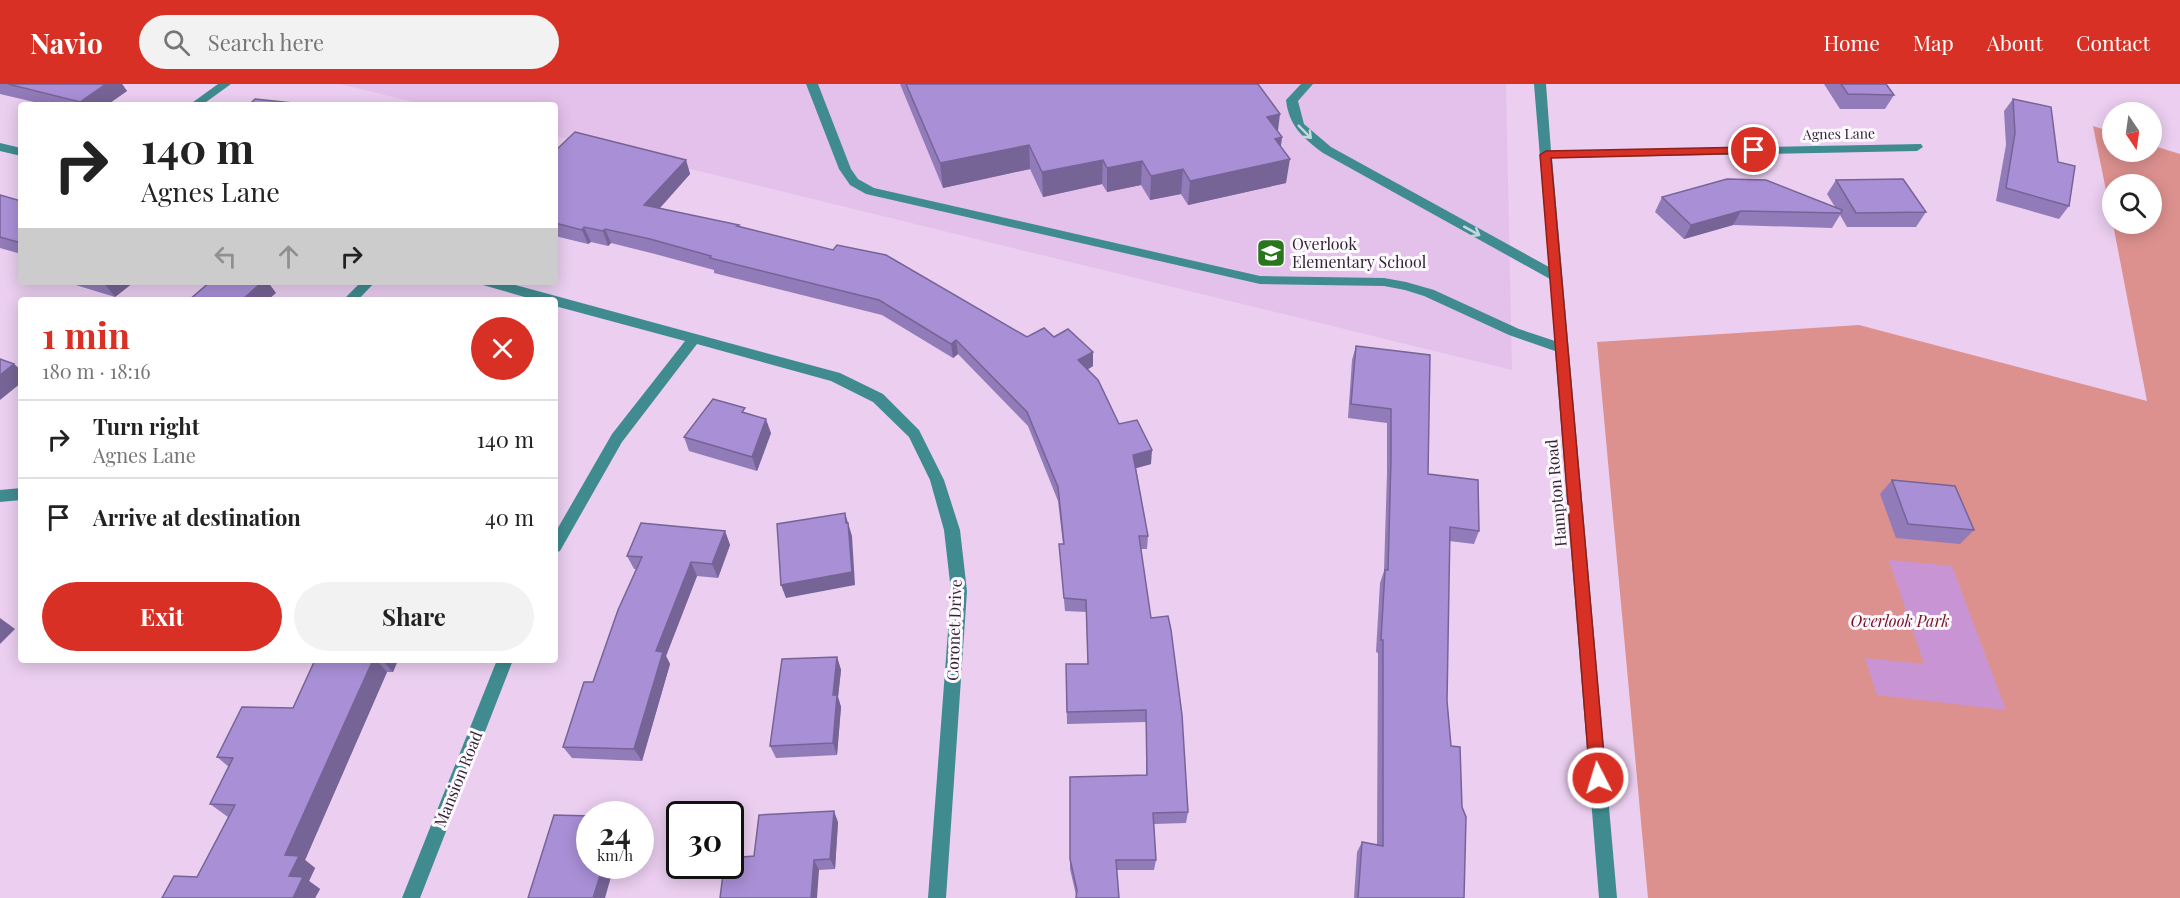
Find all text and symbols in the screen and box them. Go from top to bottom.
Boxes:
search box [139,15,559,69]
text: Navio [30,24,103,61]
icon: search [160,26,193,59]
text: Search here [208,27,324,57]
text: Home [1824,28,1880,56]
text: Map [1913,28,1954,56]
text: About [1987,28,2043,56]
text: Contact [2076,28,2150,56]
north arrow [2102,102,2162,162]
map controls [2102,102,2162,234]
text: 140 m [141,119,254,175]
street label: Agnes Lane [1802,123,1875,144]
one-way arrow [1297,124,1312,139]
pin [1728,124,1779,175]
icon: right [42,126,120,204]
icon: arrive [1737,133,1770,166]
text: Agnes Lane [141,173,280,209]
button: search [2102,174,2162,234]
one-way arrow [1463,225,1480,237]
place label: Overlook Elementary School [1292,233,1427,272]
school or university icon: Overlook Elementary School [1255,237,1287,269]
icon: left [209,240,242,273]
icon: ahead [272,240,305,273]
icon: right [335,240,368,273]
text: 1 min [42,310,130,358]
button: close [471,317,534,380]
text: 180 m · 18:16 [42,357,151,384]
text: Turn right [93,411,199,441]
icon: right [42,423,75,456]
text: 140 m [477,424,534,454]
street label: Hampton Road [1540,438,1571,548]
text: Agnes Lane [93,441,196,468]
icon: arrive [42,501,75,534]
text: Arrive at destination [93,502,301,532]
text: 40 m [485,502,534,532]
street label: Coronet Drive [941,579,966,681]
button: Exit [42,582,282,651]
button: Share [294,582,534,651]
park label: Overlook Park [1851,610,1949,631]
street label: Mansion Road [429,728,486,830]
position arrow [1566,746,1630,810]
speed limit sign: 30 [666,801,744,879]
text: 24 [599,813,631,853]
text: km/h [597,845,633,865]

